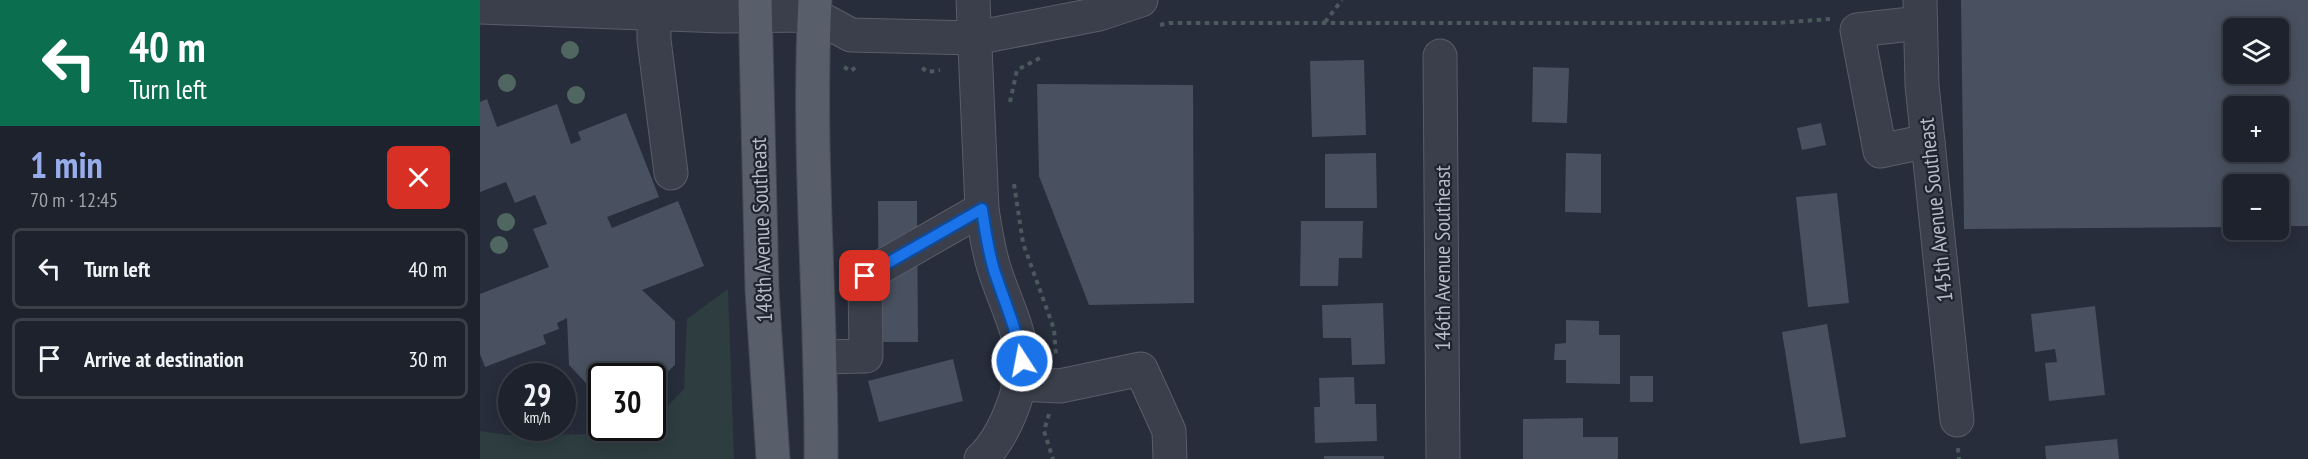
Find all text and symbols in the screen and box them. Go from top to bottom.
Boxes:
map controls [2223,18,2289,240]
button: layers [2223,18,2289,84]
text: 40 m [129,19,206,74]
icon: left [30,24,108,102]
text: Turn left [129,72,207,106]
button: + [2223,96,2289,162]
street label: 145th Avenue Southeast [1911,116,1959,304]
street label: 148th Avenue Southeast [744,137,778,323]
text: 1 min [30,141,103,188]
button: close [387,146,450,209]
street label: 146th Avenue Southeast [1428,165,1456,351]
button: − [2223,174,2289,240]
text: 70 m · 12:45 [30,187,118,213]
pin [839,250,890,301]
icon: left [33,252,66,285]
text: Turn left [84,255,150,283]
text: 40 m [408,255,447,283]
icon: arrive [848,259,881,292]
position arrow [990,329,1054,393]
icon: arrive [33,342,66,375]
text: Arrive at destination [84,345,244,373]
text: 30 m [408,345,447,373]
speed limit sign: 30 [588,363,666,441]
text: 29 [523,375,551,414]
text: km/h [524,408,550,427]

